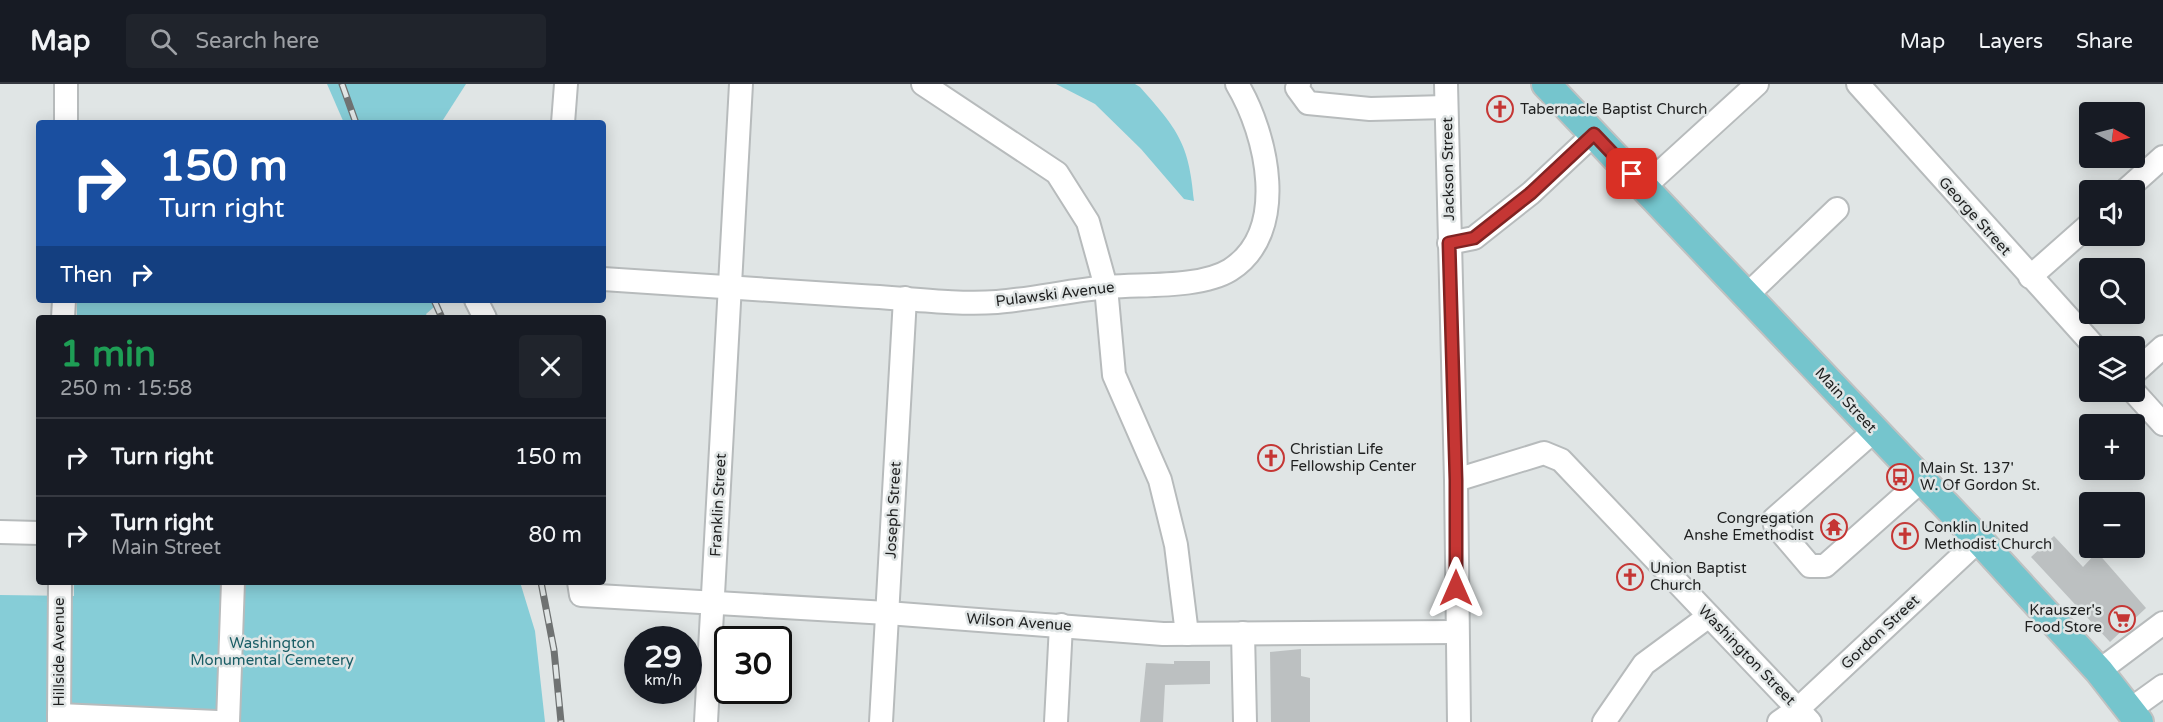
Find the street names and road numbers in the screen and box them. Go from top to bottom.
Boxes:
street label: Jackson Street [1438,117,1458,221]
street label: George Street [1935,173,2015,259]
street label: Pulawski Avenue [994,278,1116,310]
street label: Main Street [1811,364,1881,437]
street label: Franklin Street [706,453,730,557]
street label: Joseph Street [881,461,905,559]
street label: Gordon Street [1837,591,1923,673]
street label: Hillside Avenue [50,598,68,706]
street label: Washington Street [1695,601,1800,709]
street label: Wilson Avenue [966,609,1072,635]

